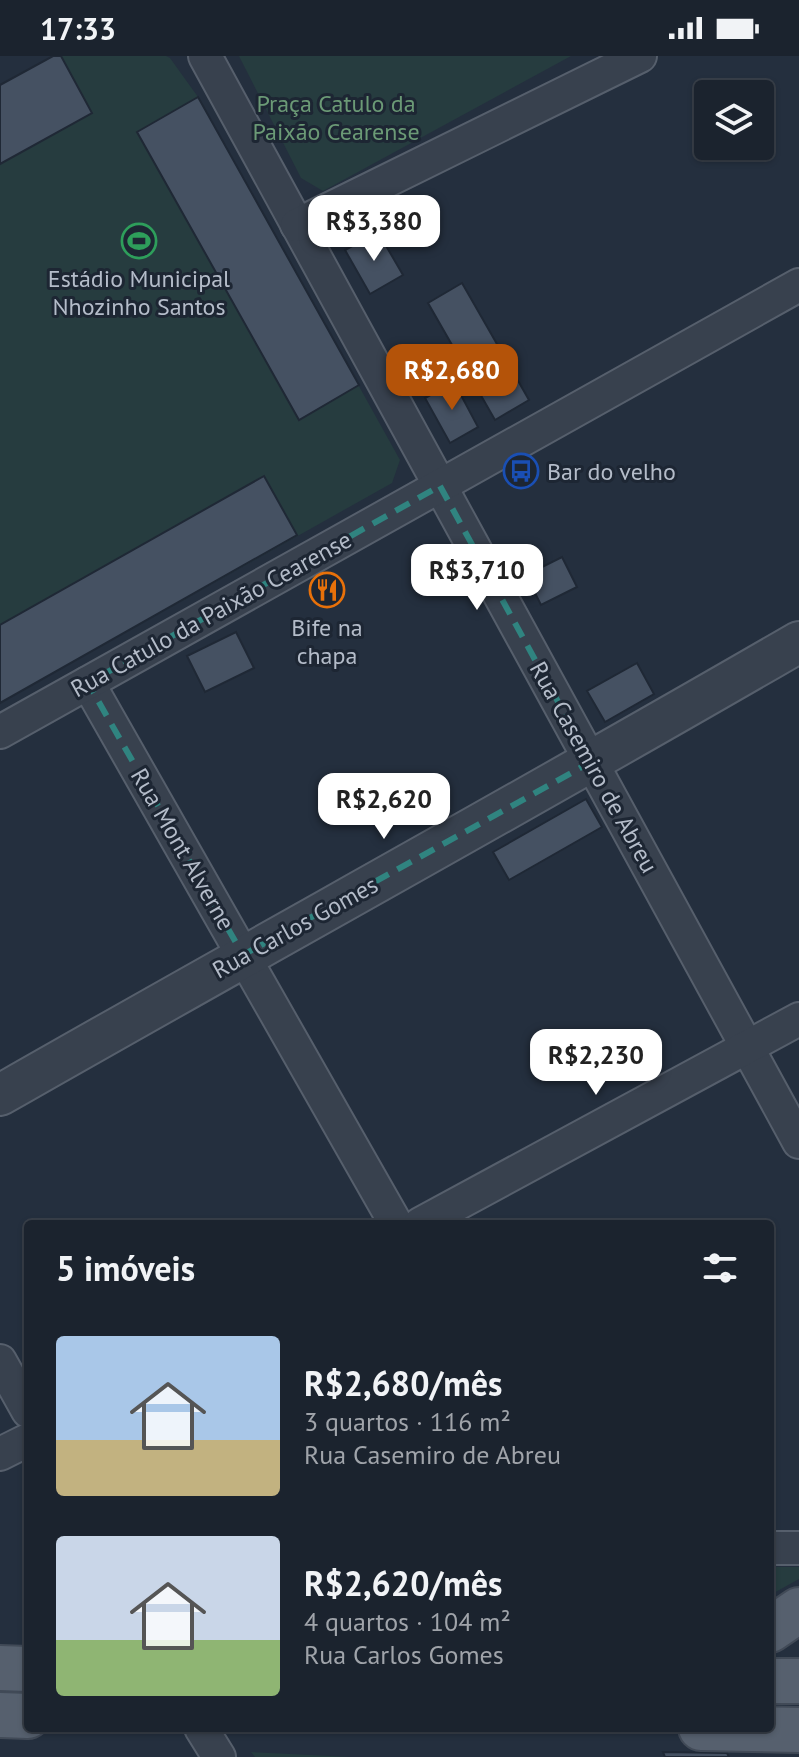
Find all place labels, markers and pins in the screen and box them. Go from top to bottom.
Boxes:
pin: R$3,380 [300,195,448,263]
sports icon: Estádio Municipal Nhozinho Santos [120,222,158,260]
place label: Estádio Municipal Nhozinho Santos [48,263,230,322]
pin: R$2,680 [378,344,526,412]
bus stop icon: Bar do velho [502,452,540,490]
place label: Bar do velho [547,456,676,487]
pin: R$3,710 [403,544,551,612]
restaurant icon: Bife na chapa [308,571,346,609]
place label: Bife na chapa [291,612,363,671]
pin: R$2,620 [310,773,458,841]
pin: R$2,230 [522,1029,670,1097]

